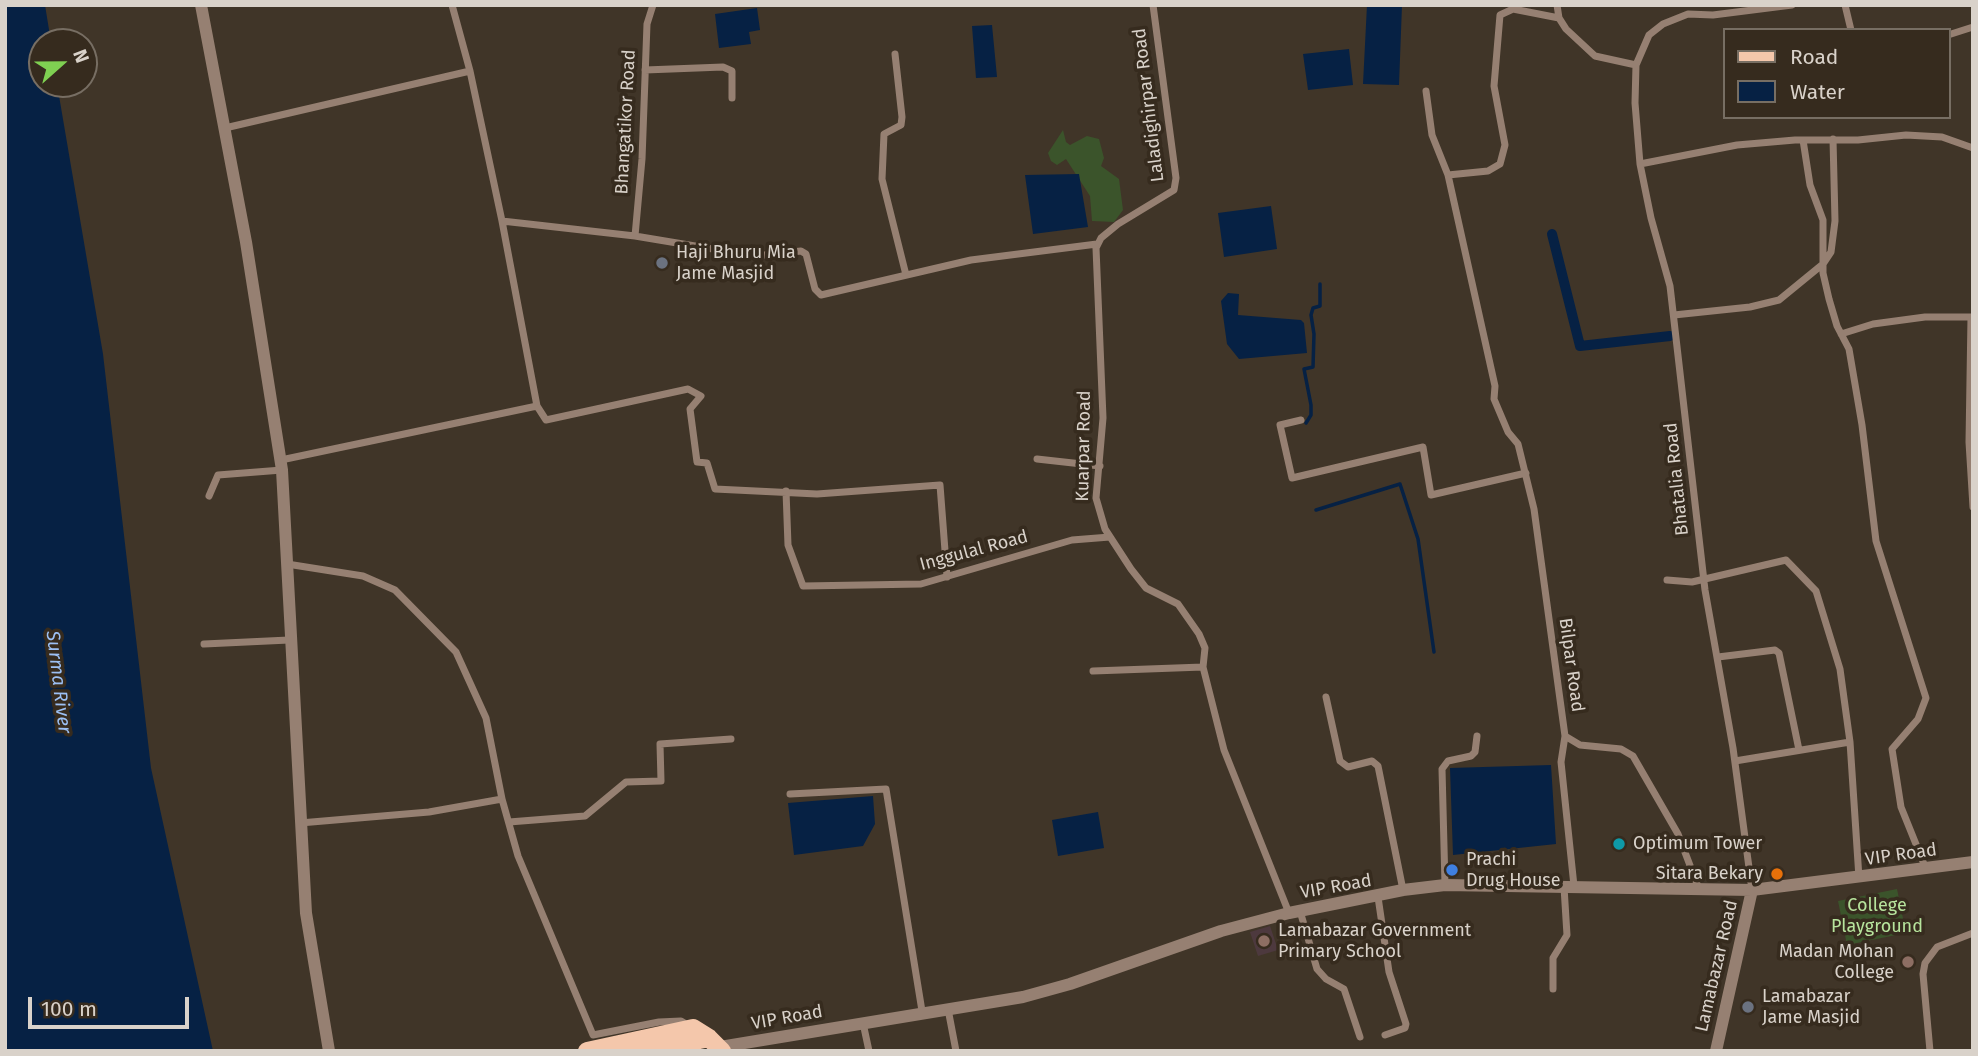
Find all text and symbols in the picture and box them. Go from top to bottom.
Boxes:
street label: Laladighirpar Road [1129,27,1169,183]
north arrow [28,28,98,98]
legend [1722,28,1950,119]
text: Road [1790,44,1838,70]
text: N [68,46,94,66]
street label: Bhangatikor Road [611,49,641,195]
text: Water [1790,79,1845,105]
place label: Haji Bhuru Mia Jame Masjid [676,242,796,284]
marker: Haji Bhuru Mia Jame Masjid [654,255,670,271]
street label: Kuarpar Road [1072,390,1096,502]
street label: Bhatalia Road [1660,421,1694,537]
street label: Inggulal Road [917,526,1031,576]
street label: Bilpar Road [1554,617,1588,713]
water label: Surma River [40,629,76,735]
place label: Optimum Tower [1633,833,1762,855]
marker: Optimum Tower [1611,836,1627,852]
street label: VIP Road [1864,839,1938,871]
place label: Prachi Drug House [1466,849,1561,892]
marker: Prachi Drug House [1444,862,1460,878]
place label: Sitara Bekary [1656,863,1763,885]
marker: Sitara Bekary [1769,866,1785,882]
street label: VIP Road [1299,870,1373,904]
park label: College Playground [1831,895,1923,937]
street label: Lamabazar Road [1691,898,1743,1034]
place label: Lamabazar Government Primary School [1278,920,1471,962]
marker: Lamabazar Government Primary School [1256,933,1272,949]
place label: Madan Mohan College [1779,941,1894,984]
marker: Madan Mohan College [1900,954,1916,970]
scale bar [32,982,192,1026]
place label: Lamabazar Jame Masjid [1762,986,1860,1028]
text: 100 m [41,996,97,1022]
marker: Lamabazar Jame Masjid [1740,999,1756,1015]
street label: VIP Road [750,1001,824,1035]

